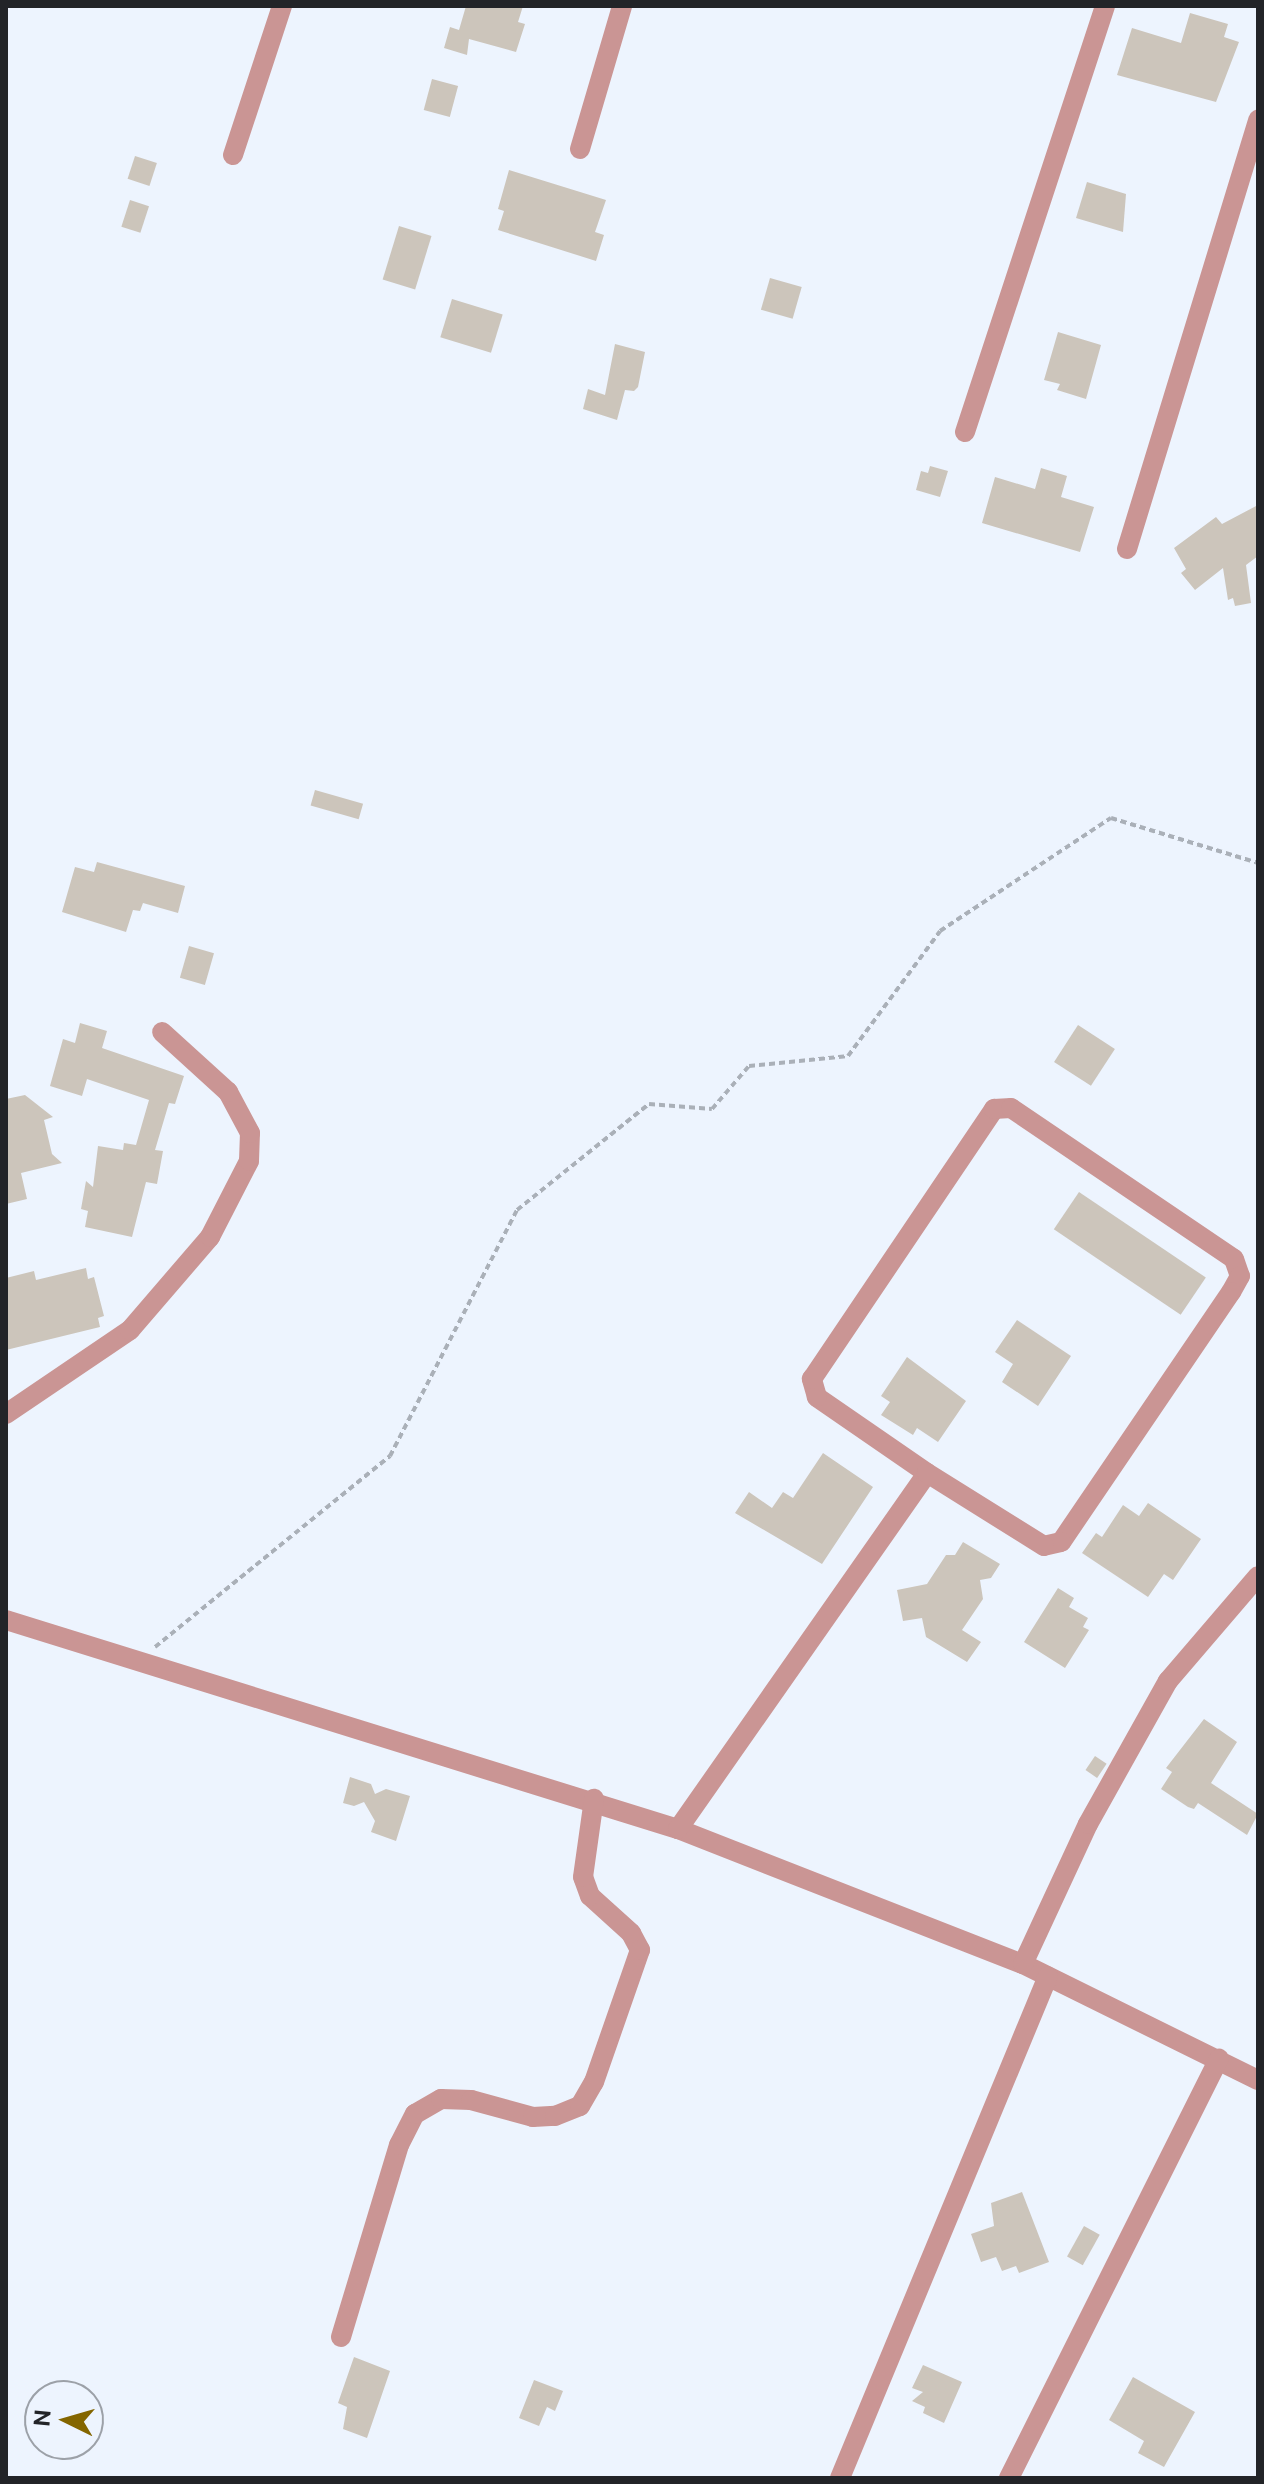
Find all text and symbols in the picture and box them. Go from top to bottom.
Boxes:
north arrow [24,2380,104,2460]
text: N [28,2408,56,2428]

